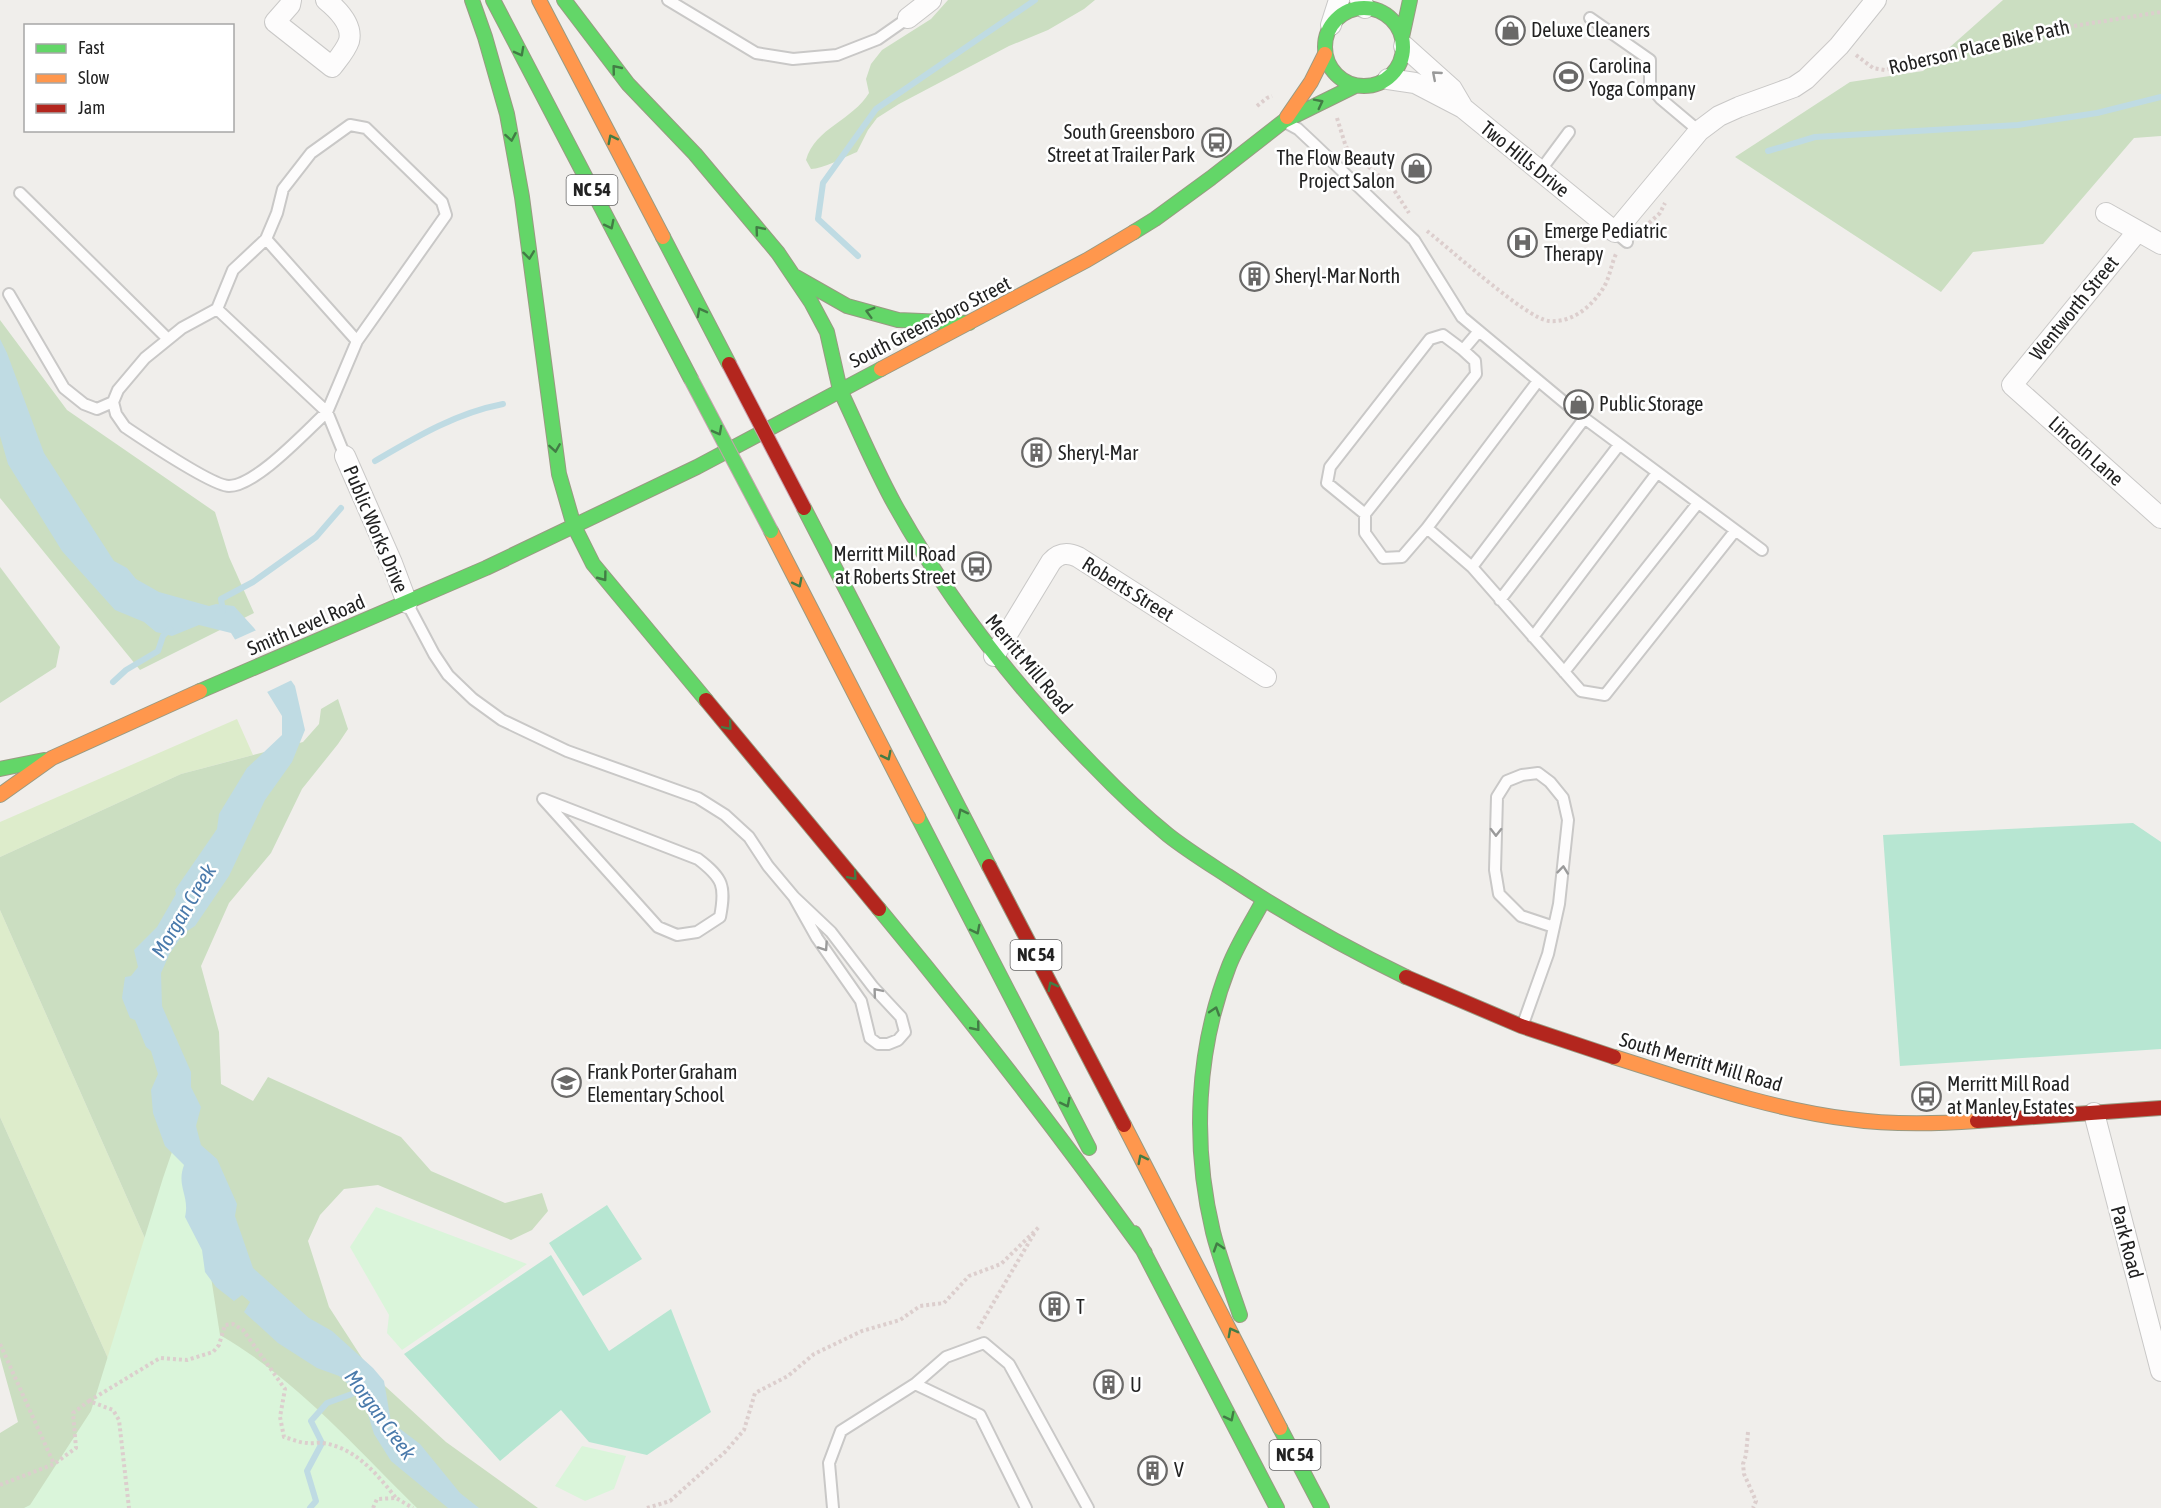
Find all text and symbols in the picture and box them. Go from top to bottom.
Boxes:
shop icon: Deluxe Cleaners [1494,14,1526,46]
street label: Roberson Place Bike Path [1886,15,2072,79]
place label: Deluxe Cleaners [1531,18,1650,41]
legend [24,24,234,132]
text: Fast [78,37,105,58]
one-way arrow [513,45,524,56]
place label: Carolina Yoga Company [1589,54,1696,100]
sports icon: Carolina Yoga Company [1552,61,1584,93]
one-way arrow [612,65,623,76]
text: Slow [78,67,109,88]
one-way arrow [1432,71,1443,82]
text: Jam [78,97,105,118]
one-way arrow [1313,99,1324,110]
street label: Two Hills Drive [1476,116,1574,201]
place label: South Greensboro Street at Trailer Park [1047,120,1195,166]
bus stop icon: South Greensboro Street at Trailer Park [1200,127,1232,159]
one-way arrow [504,132,517,142]
one-way arrow [608,135,619,145]
place label: The Flow Beauty Project Salon [1277,146,1395,192]
shop icon: The Flow Beauty Project Salon [1400,153,1432,185]
road number: NC 54 [566,175,618,205]
one-way arrow [603,218,614,229]
place label: Emerge Pediatric Therapy [1544,219,1668,265]
one-way arrow [755,226,766,237]
hospital icon: Emerge Pediatric Therapy [1507,226,1539,258]
one-way arrow [523,250,535,259]
street label: Wentworth Street [2025,251,2123,364]
building icon: Sheryl-Mar North [1238,260,1270,292]
place label: Sheryl-Mar North [1275,264,1400,287]
street label: South Greensboro Street [845,271,1014,372]
one-way arrow [865,307,875,320]
one-way arrow [697,308,709,319]
shop icon: Public Storage [1562,388,1594,420]
place label: Public Storage [1599,392,1703,415]
street label: Lincoln Lane [2044,411,2128,490]
one-way arrow [711,425,722,435]
building icon: Sheryl-Mar [1021,437,1053,469]
place label: Sheryl-Mar [1058,441,1139,464]
one-way arrow [548,444,560,453]
street label: Public Works Drive [339,462,414,596]
place label: Merritt Mill Road at Roberts Street [833,542,956,588]
bus stop icon: Merritt Mill Road at Roberts Street [961,550,993,582]
street label: Roberts Street [1078,552,1178,626]
one-way arrow [596,570,607,581]
one-way arrow [790,577,802,588]
street label: Smith Level Road [244,589,368,660]
street label: Merritt Mill Road [981,609,1078,718]
one-way arrow [720,720,731,731]
one-way arrow [880,750,891,761]
one-way arrow [958,808,969,819]
one-way arrow [1490,828,1502,837]
water label: Morgan Creek [146,859,221,962]
one-way arrow [1556,865,1569,874]
one-way arrow [845,869,856,880]
one-way arrow [969,923,980,934]
road number: NC 54 [1010,940,1062,970]
one-way arrow [817,941,828,952]
one-way arrow [1048,981,1059,992]
one-way arrow [874,988,885,999]
one-way arrow [1207,1006,1220,1017]
one-way arrow [968,1020,979,1031]
street label: South Merritt Mill Road [1617,1027,1785,1096]
place label: Frank Porter Graham Elementary School [587,1060,737,1106]
school or university icon: Frank Porter Graham Elementary School [550,1067,582,1099]
place label: Merritt Mill Road at Manley Estates [1947,1072,2075,1118]
bus stop icon: Merritt Mill Road at Manley Estates [1910,1080,1942,1112]
one-way arrow [1058,1097,1070,1108]
one-way arrow [1137,1154,1149,1165]
street label: Park Road [2107,1203,2148,1281]
one-way arrow [1213,1242,1225,1253]
building icon: T [1039,1291,1071,1323]
place label: T [1076,1295,1085,1318]
one-way arrow [1228,1327,1239,1338]
water label: Morgan Creek [340,1365,422,1464]
building icon: U [1093,1369,1125,1401]
place label: U [1130,1373,1142,1396]
one-way arrow [1222,1411,1234,1422]
road number: NC 54 [1270,1440,1320,1470]
building icon: V [1137,1454,1169,1486]
place label: V [1174,1458,1184,1481]

